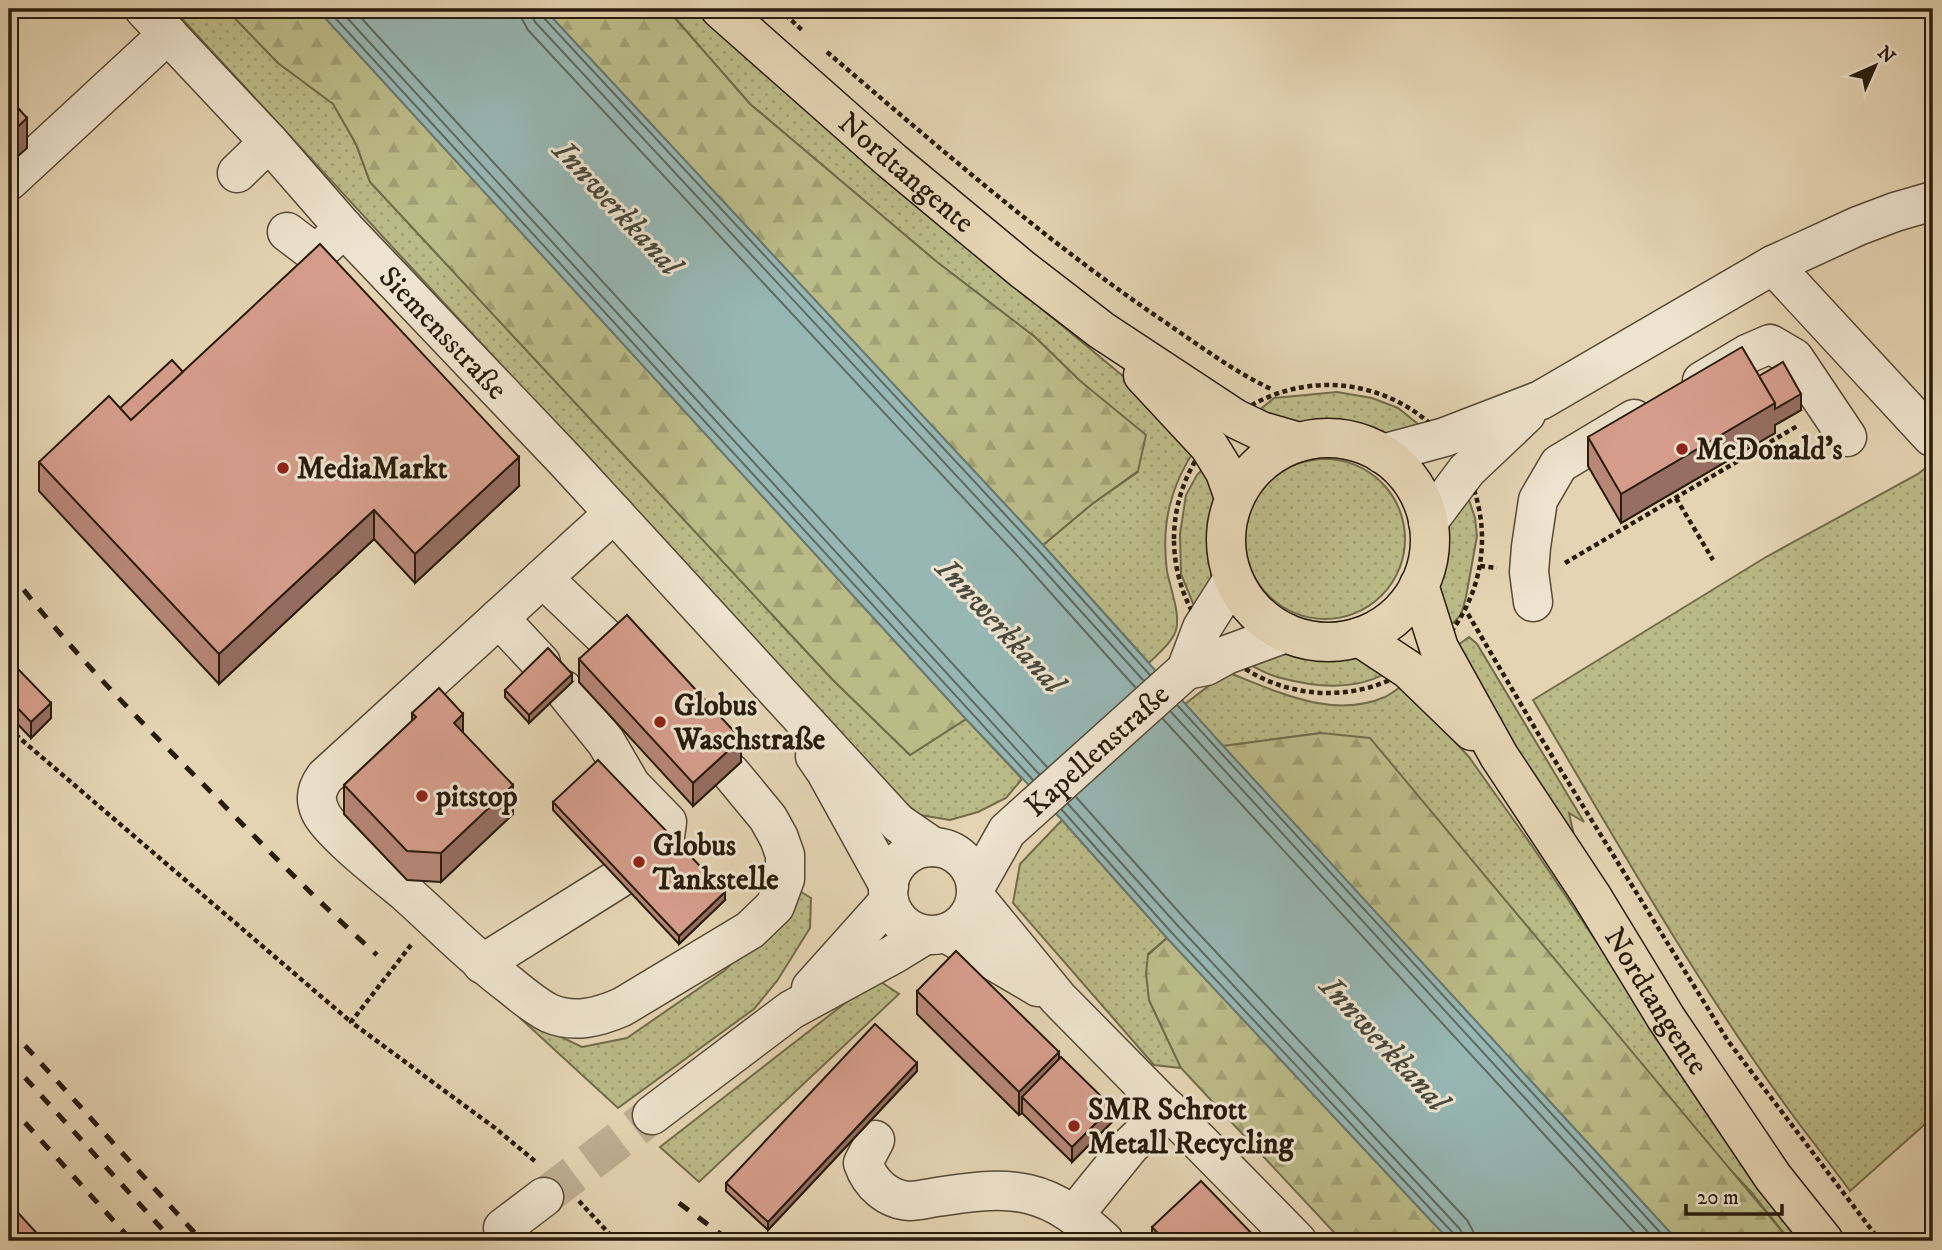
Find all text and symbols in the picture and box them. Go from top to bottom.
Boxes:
north arrow [1840,32,1910,102]
text: N [1872,41,1900,69]
street label: Nordtangente [830,105,981,242]
water label: Innwerkkanal [542,131,692,287]
street label: Siemensstraße [370,259,515,408]
place label: McDonald's [1696,432,1843,469]
marker: McDonald's [1674,441,1690,457]
place label: MediaMarkt [297,451,448,488]
marker: MediaMarkt [275,460,291,476]
water label: Innwerkkanal [925,549,1075,705]
street label: Kapellenstraße [1018,677,1178,826]
place label: Globus Waschstraße [673,688,826,759]
marker: Globus Waschstraße [652,714,668,730]
place label: pitstop [435,779,518,816]
marker: pitstop [414,788,430,804]
place label: Globus Tankstelle [652,828,779,899]
marker: Globus Tankstelle [631,854,647,870]
street label: Nordtangente [1595,921,1716,1082]
water label: Innwerkkanal [1309,967,1459,1123]
place label: SMR Schrott Metall Recycling [1088,1092,1295,1163]
marker: SMR Schrott Metall Recycling [1066,1118,1082,1134]
scale bar [1686,1173,1783,1217]
text: 20 m [1697,1185,1739,1211]

